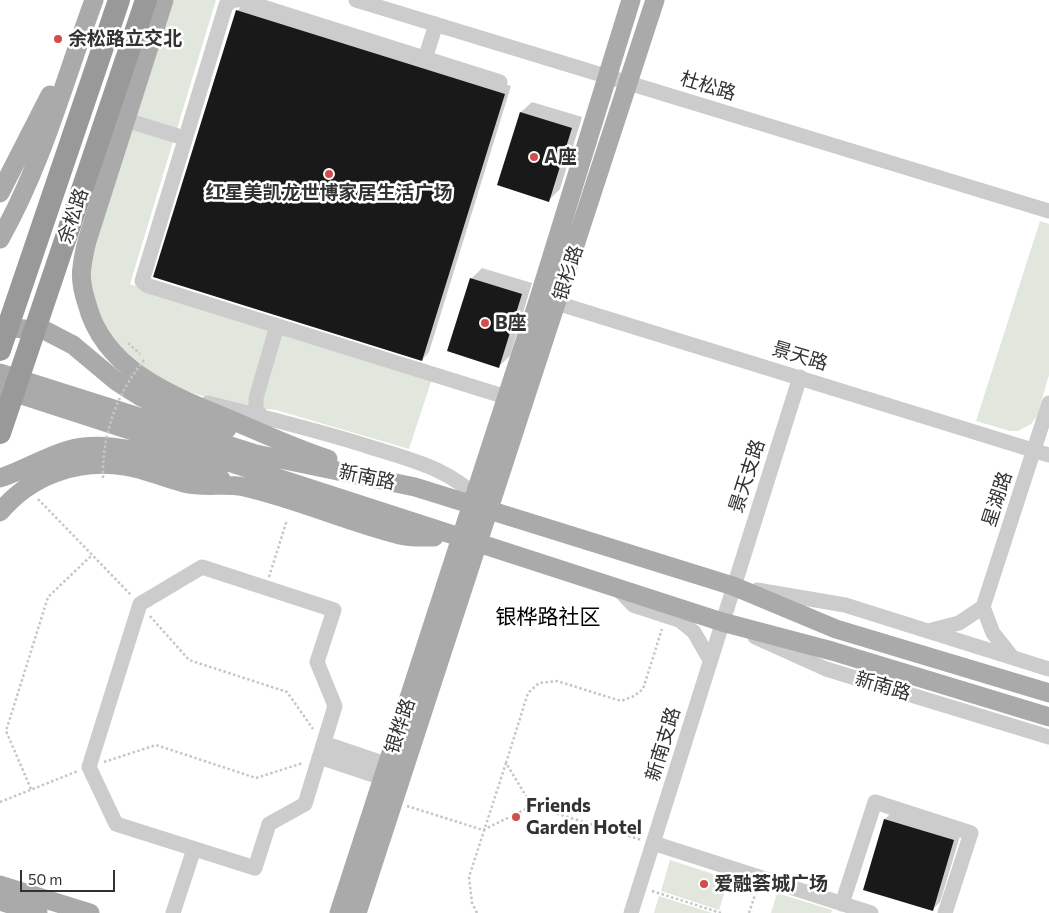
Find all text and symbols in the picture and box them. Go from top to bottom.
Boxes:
place label: 余松路立交北 [68,28,182,50]
marker: 余松路立交北 [52,33,64,45]
street label: 杜松路 [677,67,739,105]
place label: A座 [544,146,577,168]
marker: A座 [528,151,540,163]
marker: 红星美凯龙世博家居生活广场 [323,168,335,180]
place label: 红星美凯龙世博家居生活广场 [206,182,452,204]
street label: 余松路 [53,185,93,247]
street label: 银杉路 [548,242,588,304]
place label: B座 [495,312,527,334]
marker: B座 [479,317,491,329]
street label: 景天路 [769,337,831,375]
street label: 景天支路 [724,436,770,516]
street label: 新南路 [337,460,397,494]
street label: 星湖路 [977,468,1017,530]
district label: 银桦路社区 [496,604,600,630]
street label: 新南路 [852,667,914,705]
street label: 银桦路 [380,695,420,757]
street label: 新南支路 [641,704,685,784]
place label: Friends Garden Hotel [526,795,642,839]
marker: Friends Garden Hotel [510,811,522,823]
scale bar [22,860,118,892]
text: 50 m [28,870,62,888]
place label: 爱融荟城广场 [714,873,828,895]
marker: 爱融荟城广场 [698,878,710,890]

